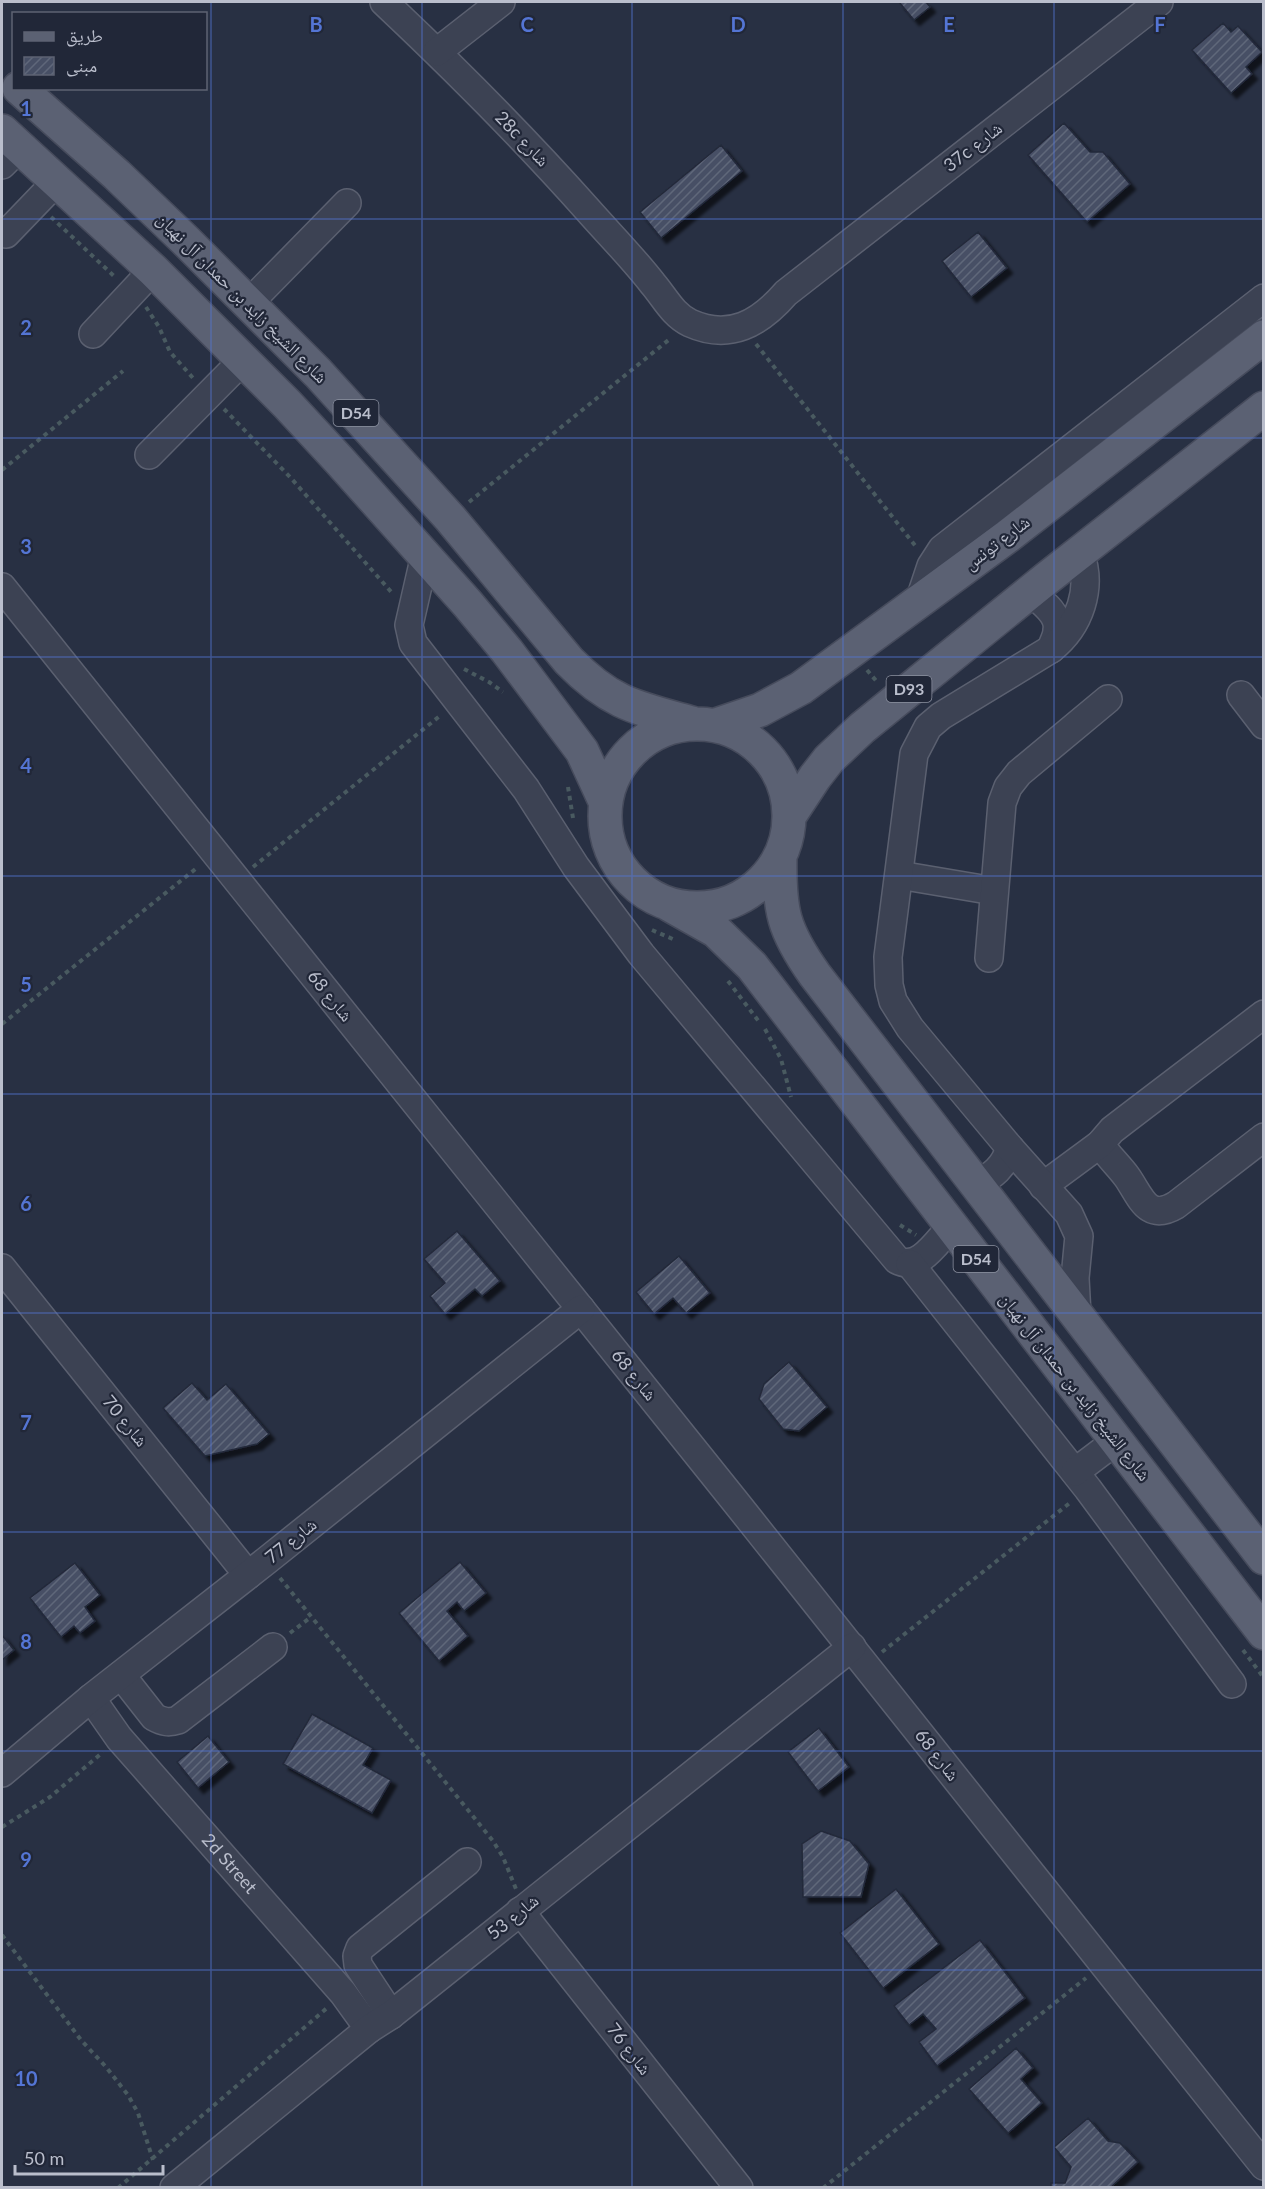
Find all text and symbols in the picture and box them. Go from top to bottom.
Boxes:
legend [12,12,207,90]
text: B [309,12,323,36]
text: C [520,12,534,36]
text: D [730,12,746,36]
text: E [943,12,955,36]
text: F [1154,12,1166,36]
text: طريق [66,24,103,47]
text: مبنى [66,54,97,77]
text: 1 [20,96,32,120]
street label: 28c شارع [490,106,554,171]
street label: 37c شارع [939,117,1007,177]
street label: شارع الشيخ زايد بن حمدان آل نهيان [151,207,333,389]
text: 2 [20,315,32,339]
road number: D54 [334,400,378,426]
street label: شارع تونس [959,510,1034,575]
text: 3 [20,534,32,558]
road number: D93 [886,676,932,702]
text: 4 [20,753,32,777]
street label: شارع 68 [303,965,358,1026]
text: 5 [20,972,32,996]
text: 6 [20,1191,32,1215]
road number: D54 [954,1246,998,1272]
street label: شارع الشيخ زايد بن حمدان آل نهيان [994,1288,1156,1486]
street label: شارع 68 [607,1344,662,1405]
street label: شارع 70 [98,1390,153,1451]
text: 7 [20,1410,32,1434]
street label: شارع 77 [260,1513,321,1568]
text: 8 [20,1629,32,1653]
street label: شارع 68 [910,1724,965,1785]
street label: 2d Street [198,1828,263,1898]
text: 9 [20,1847,32,1871]
street label: شارع 53 [482,1889,543,1944]
street label: شارع 76 [602,2018,657,2079]
text: 10 [14,2066,38,2090]
scale bar [15,2138,164,2176]
text: 50 m [24,2147,64,2169]

